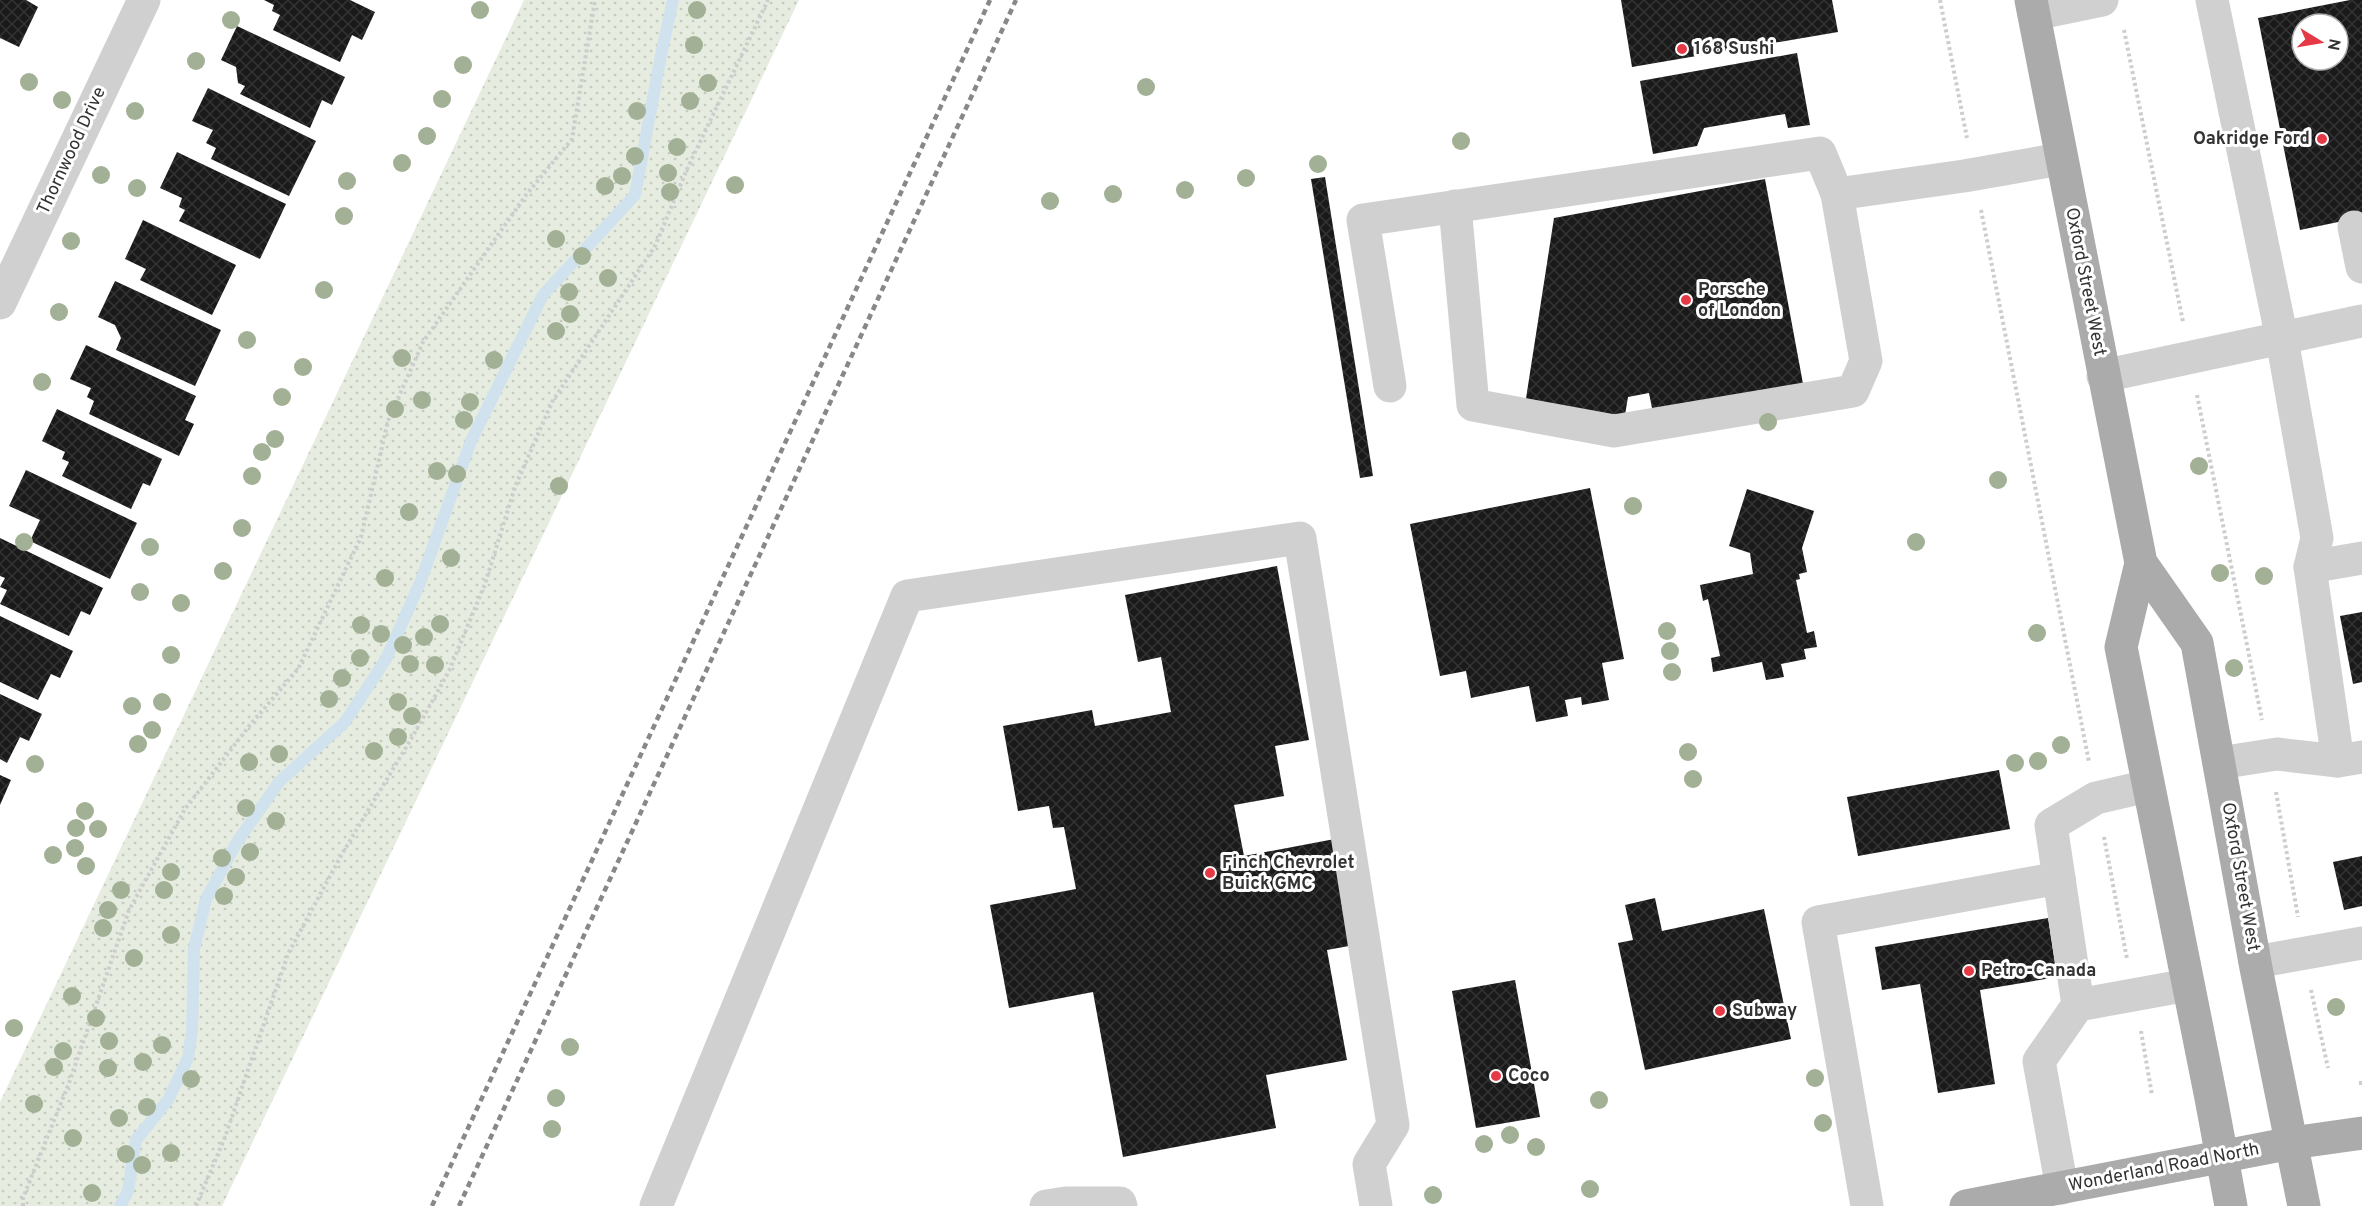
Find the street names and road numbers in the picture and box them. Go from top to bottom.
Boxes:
street label: Thornwood Drive [32,84,112,218]
street label: Oxford Street West [2059,206,2111,358]
street label: Oxford Street West [2216,801,2264,953]
street label: Wonderland Road North [2067,1138,2261,1198]

